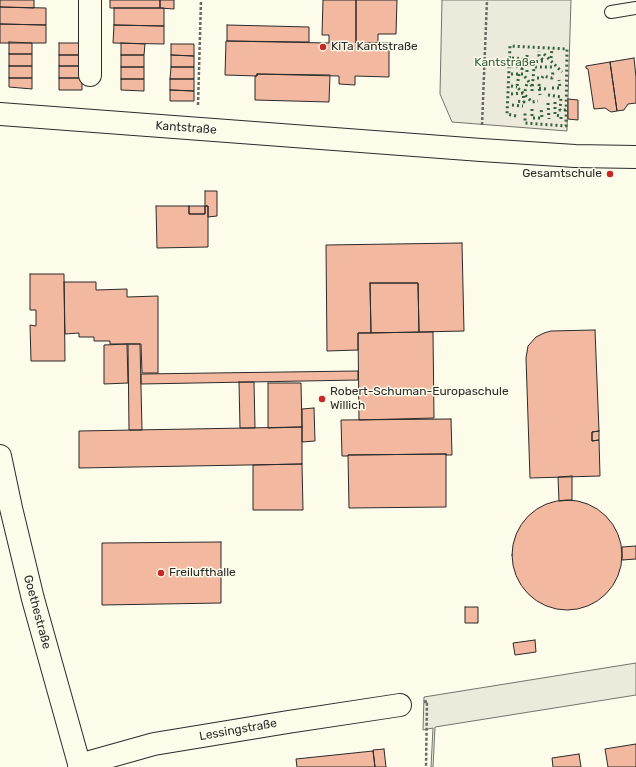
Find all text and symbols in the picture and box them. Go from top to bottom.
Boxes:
place label: KiTa Kantstraße [331,40,418,54]
marker: KiTa Kantstraße [318,42,328,52]
park label: Kantstraße [474,56,536,70]
street label: Kantstraße [155,119,217,137]
place label: Gesamtschule [522,167,602,181]
marker: Gesamtschule [605,169,615,179]
place label: Robert-Schuman-Europaschule Willich [330,385,509,413]
marker: Robert-Schuman-Europaschule Willich [317,394,327,404]
place label: Freilufthalle [169,566,236,580]
marker: Freilufthalle [156,568,166,578]
street label: Goethestraße [20,573,54,651]
street label: Lessingstraße [198,716,278,744]

